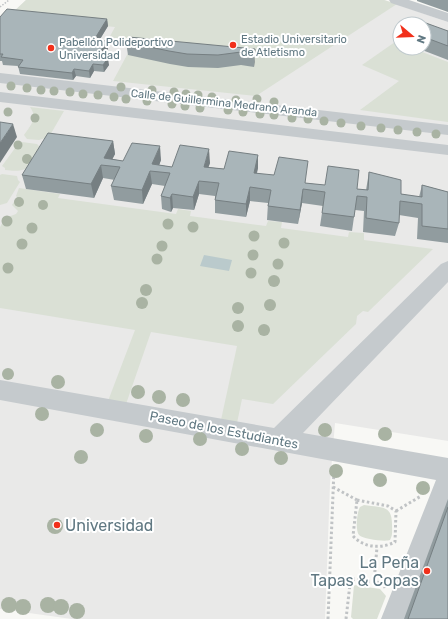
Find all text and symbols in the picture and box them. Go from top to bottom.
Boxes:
north arrow [392,16,432,56]
place label: Estadio Universitario de Atletismo [241,33,347,59]
text: N [414,33,428,45]
place label: Pabellón Polideportivo Universidad [59,36,173,62]
marker: Estadio Universitario de Atletismo [228,40,238,50]
marker: Pabellón Polideportivo Universidad [46,43,56,53]
street label: Calle de Guillermina Medrano Aranda [130,87,318,119]
street label: Paseo de los Estudiantes [149,408,300,452]
place label: Universidad [65,516,153,535]
marker: Universidad [52,520,62,530]
place label: La Peña Tapas & Copas [311,553,419,590]
marker: La Peña Tapas & Copas [422,566,432,576]

